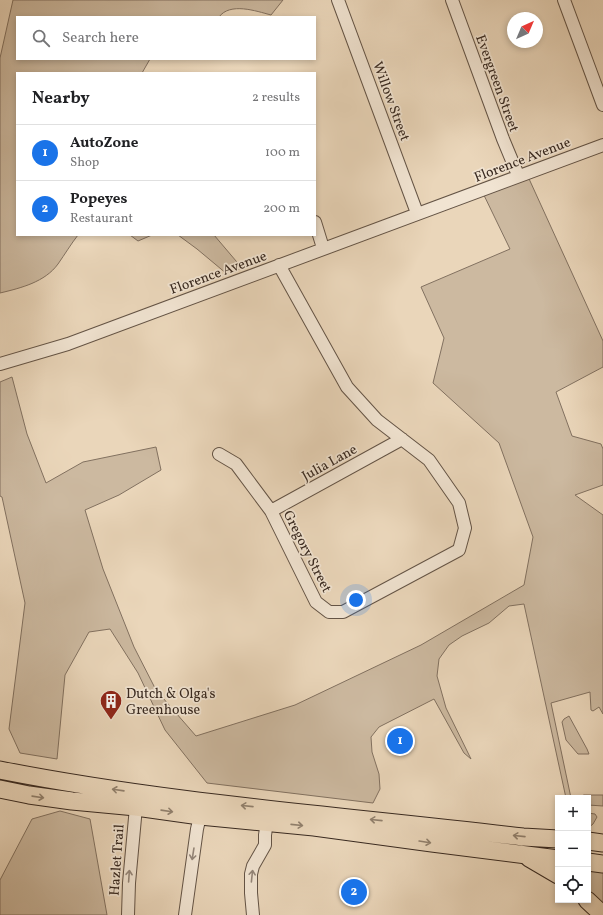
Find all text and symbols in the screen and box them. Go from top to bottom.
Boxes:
north arrow [507,12,543,48]
search box [16,16,316,60]
icon: search [30,27,52,49]
text: Search here [62,28,139,49]
street label: Evergreen Street [470,32,523,135]
street label: Willow Street [367,59,414,144]
text: Nearby [32,87,90,110]
text: 2 results [252,89,300,107]
text: AutoZone [70,133,138,154]
street label: Florence Avenue [472,133,574,188]
text: 1 [42,144,48,162]
text: 100 m [265,144,300,162]
text: Shop [70,154,99,172]
text: Popeyes [70,189,127,210]
text: 2 [42,200,48,218]
text: 200 m [263,200,300,218]
text: Restaurant [70,210,133,228]
street label: Florence Avenue [167,247,270,300]
street label: Julia Lane [299,440,361,486]
street label: Gregory Street [278,507,336,596]
your location [346,590,366,610]
place label: Dutch & Olga's Greenhouse [126,685,215,720]
building icon: Dutch & Olga's Greenhouse [98,688,124,721]
pin: 1 [387,726,413,756]
one-way arrow [112,786,125,794]
one-way arrow [31,793,44,800]
map controls [555,795,591,903]
button: + [555,795,591,831]
one-way arrow [241,802,254,810]
one-way arrow [160,807,173,815]
one-way arrow [370,817,383,824]
one-way arrow [290,821,303,829]
street label: Hazlet Trail [106,824,129,896]
button: − [555,831,591,867]
one-way arrow [513,833,526,840]
one-way arrow [418,838,431,846]
one-way arrow [189,847,197,860]
button: locate [555,867,591,903]
one-way arrow [126,870,133,883]
one-way arrow [248,870,255,883]
pin: 2 [341,877,367,907]

